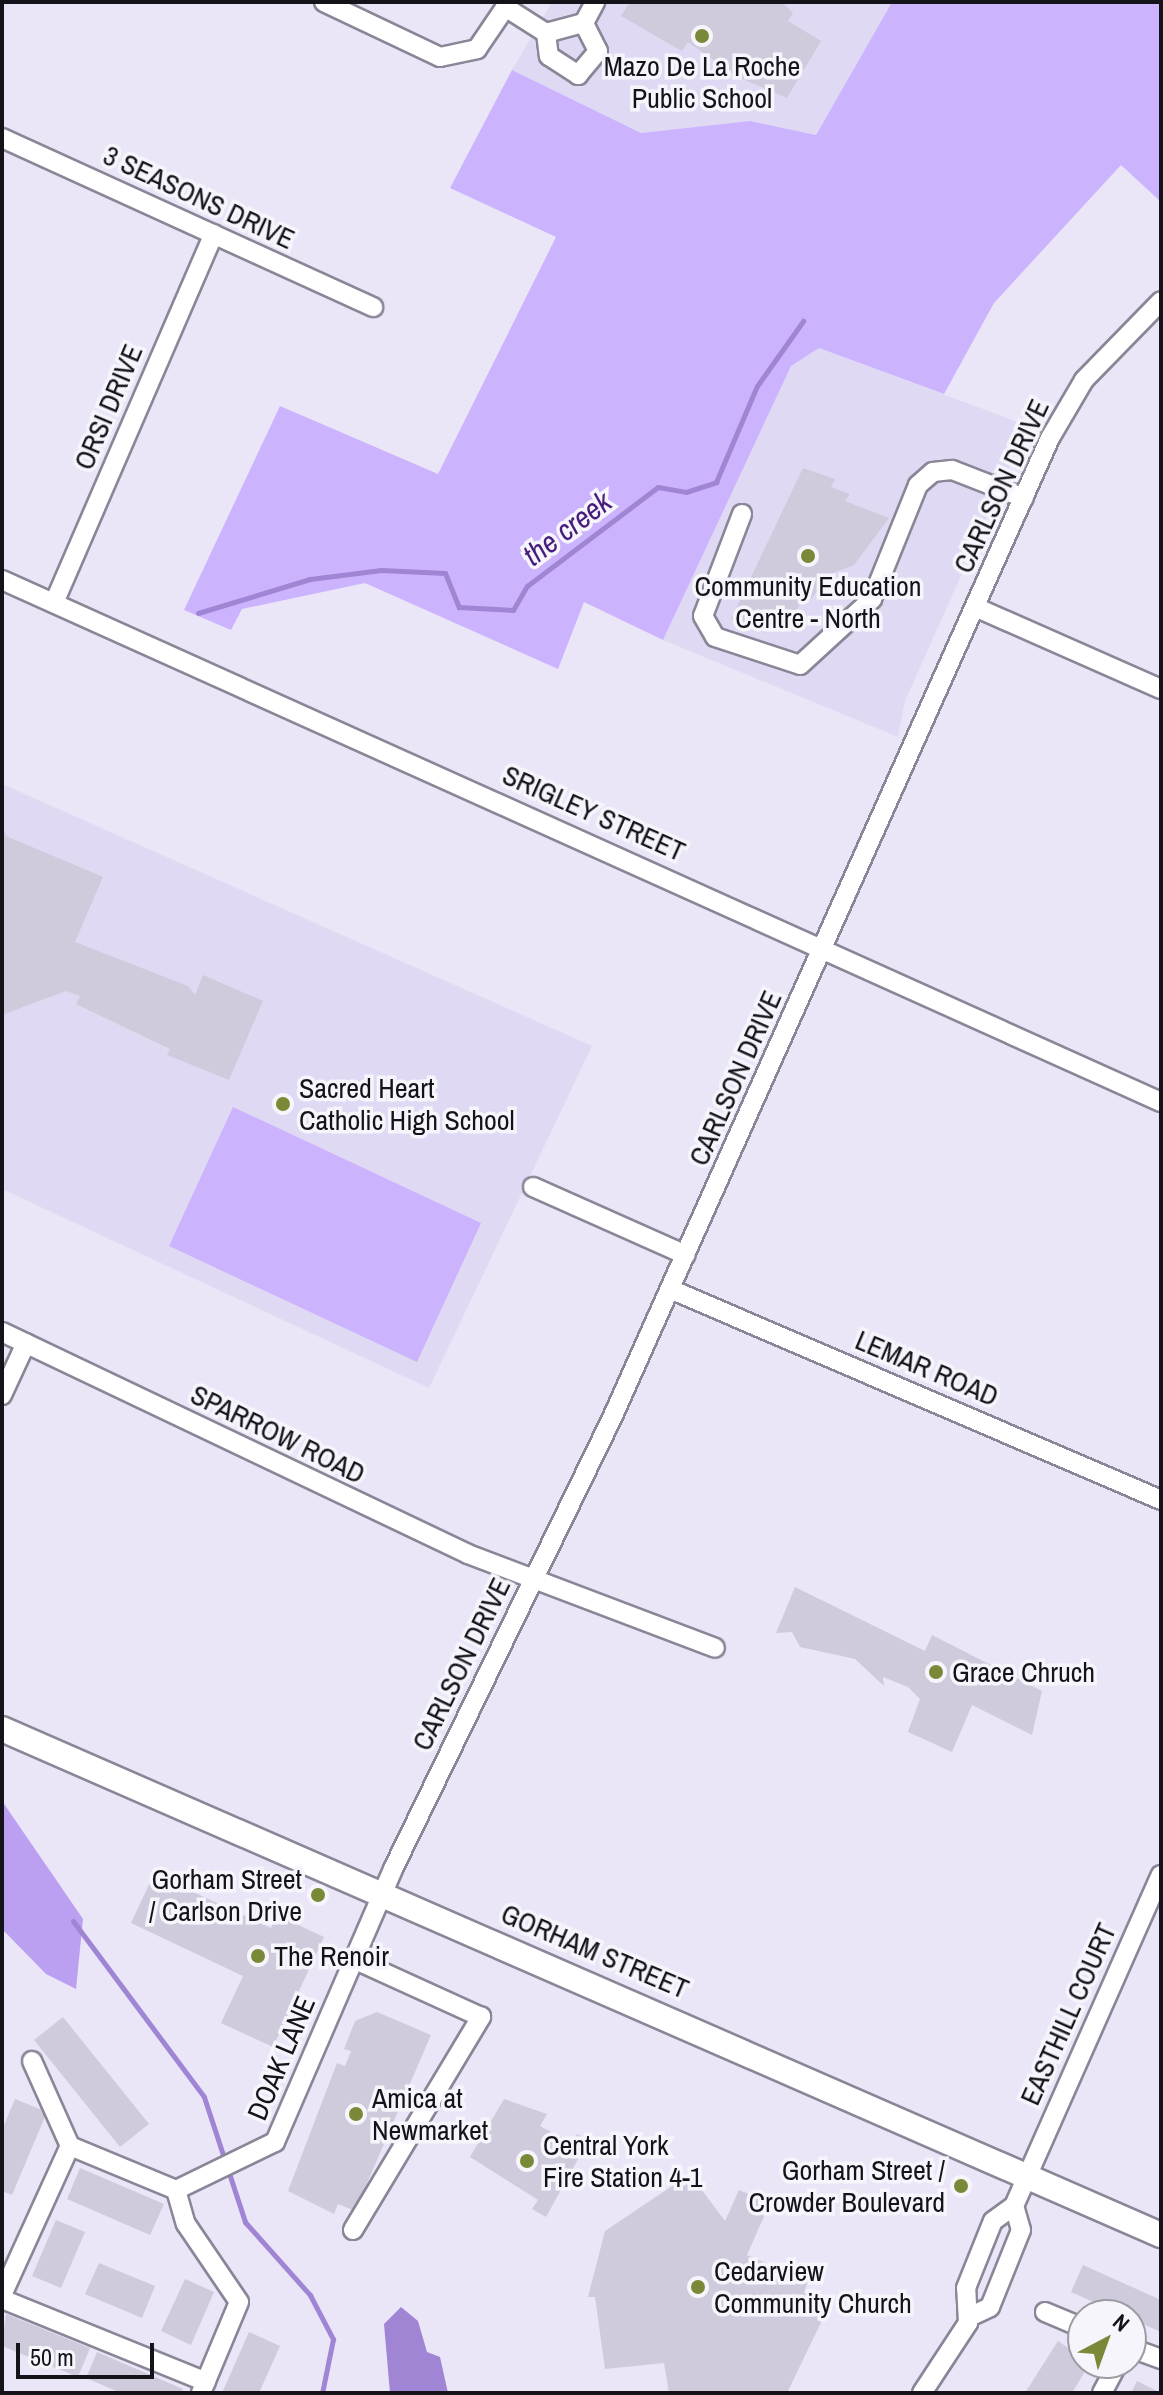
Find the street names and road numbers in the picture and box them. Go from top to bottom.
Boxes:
street label: 3 SEASONS DRIVE [98,138,300,256]
street label: ORSI DRIVE [67,339,149,475]
street label: CARLSON DRIVE [946,394,1056,578]
street label: SRIGLEY STREET [497,758,691,868]
street label: CARLSON DRIVE [682,986,788,1170]
street label: LEMAR ROAD [851,1323,1003,1413]
street label: SPARROW ROAD [185,1377,371,1491]
street label: CARLSON DRIVE [405,1572,517,1756]
street label: GORHAM STREET [496,1896,694,2006]
street label: EASTHILL COURT [1013,1918,1123,2110]
street label: DOAK LANE [240,1991,322,2125]

